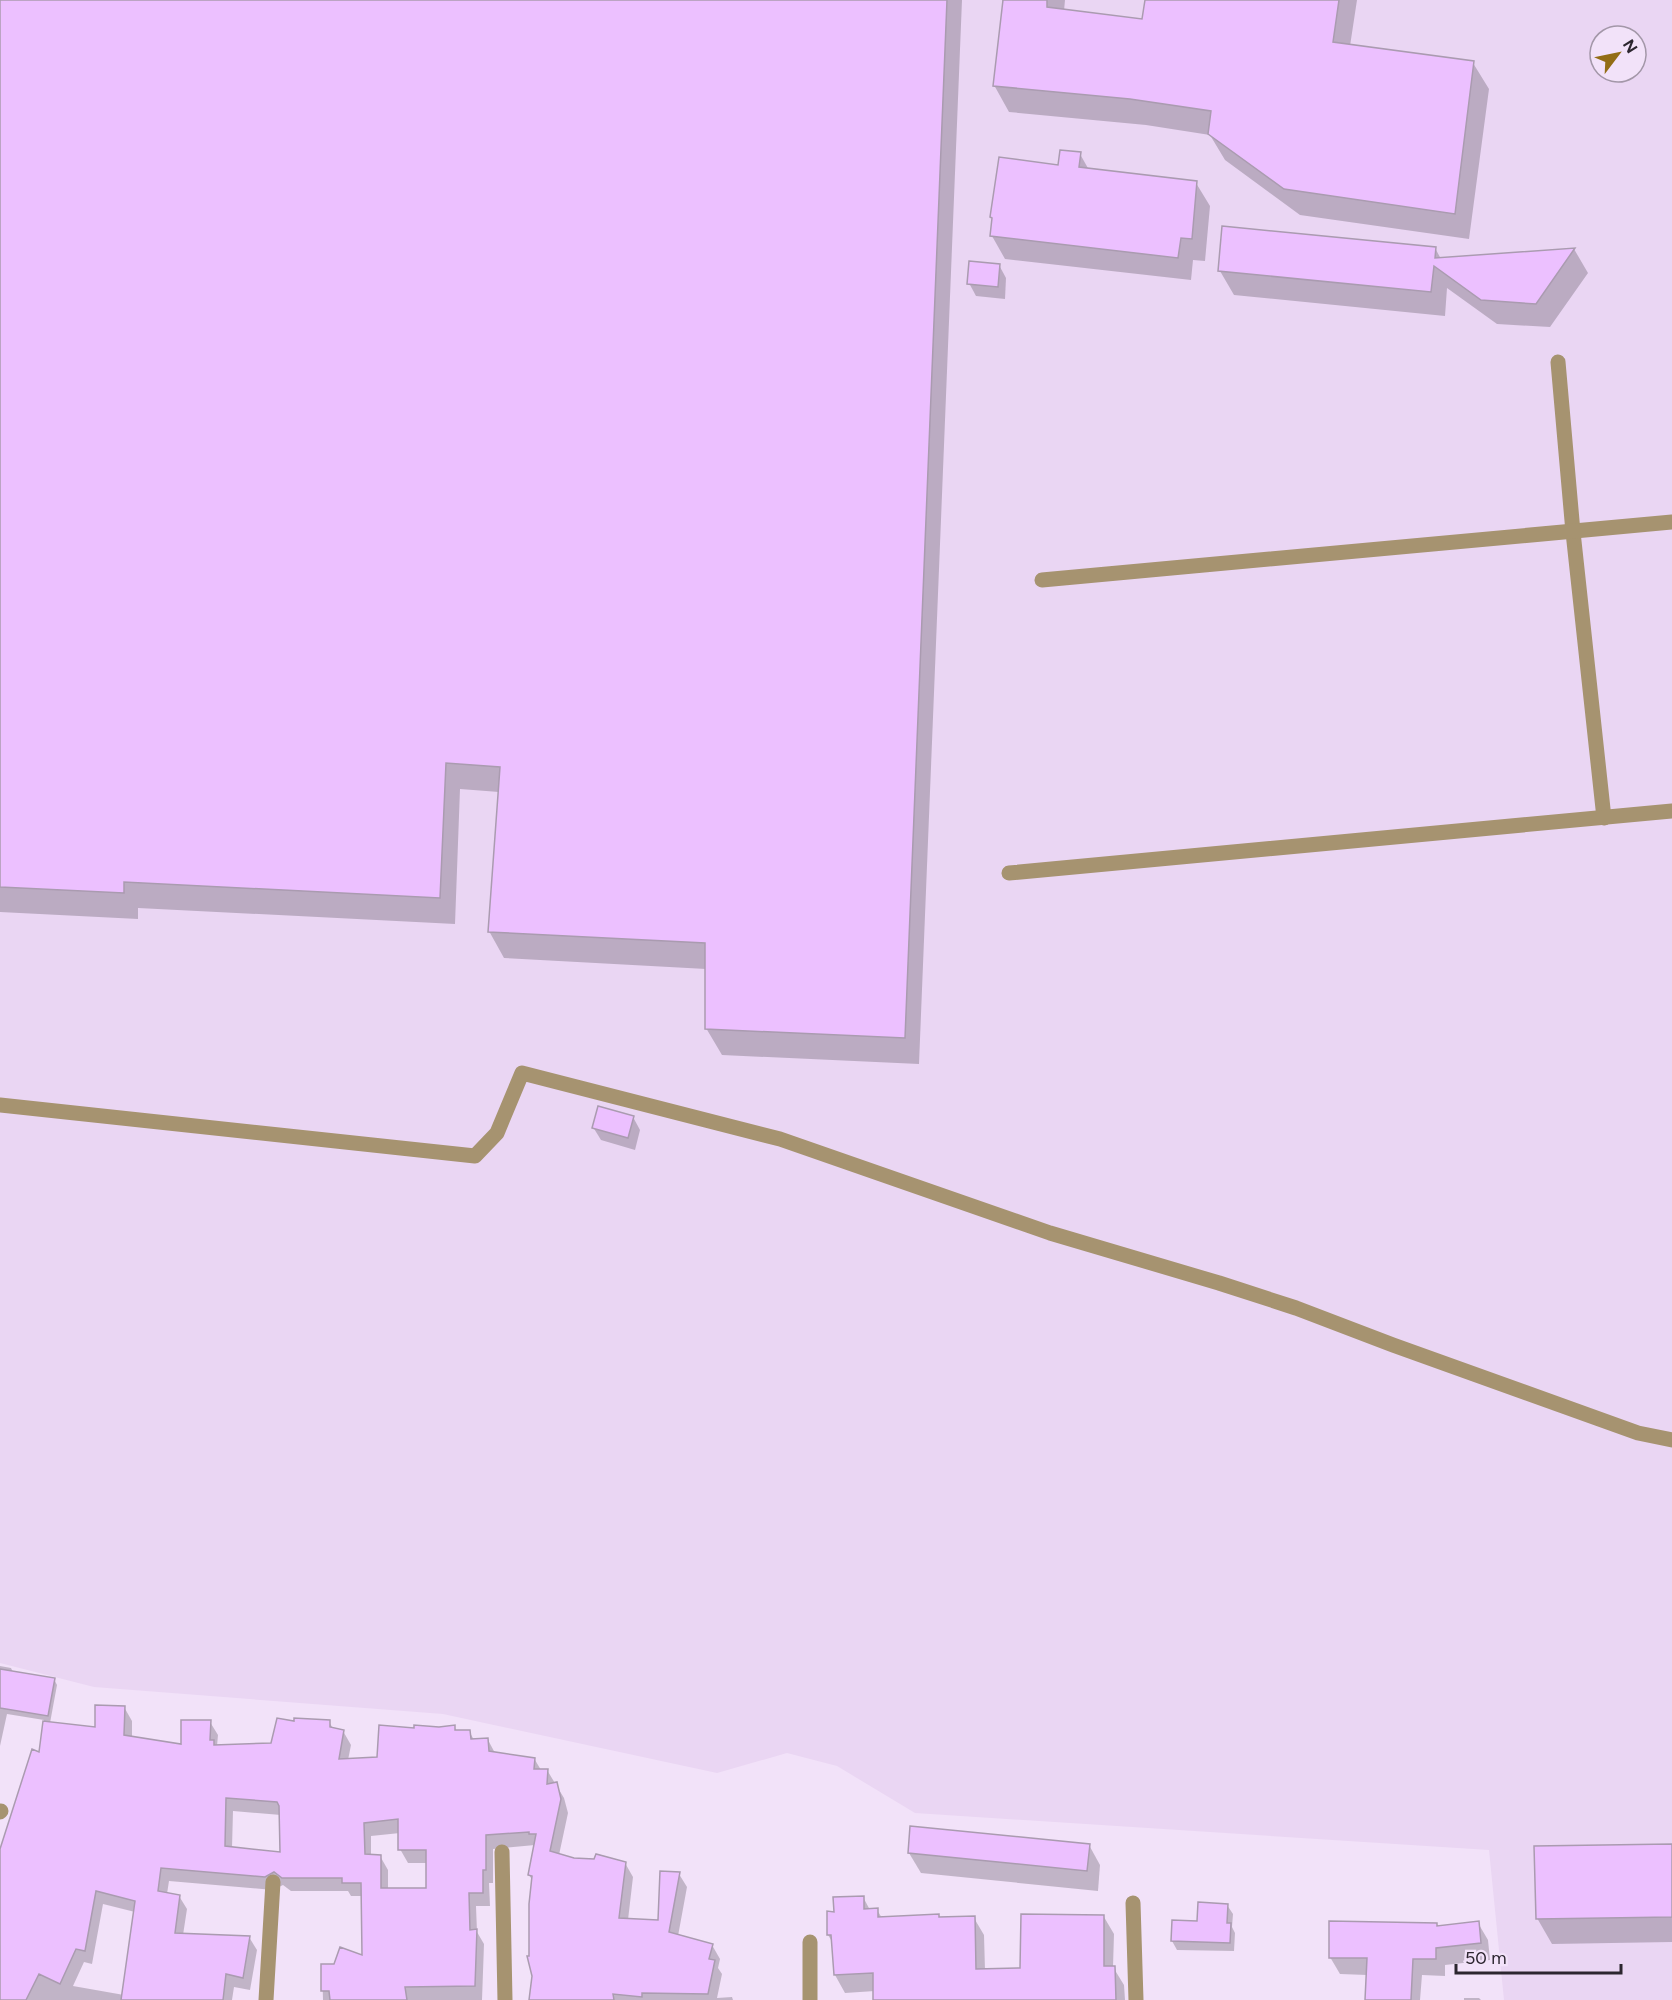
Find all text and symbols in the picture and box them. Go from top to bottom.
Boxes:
north arrow [1588,24,1648,84]
text: N [1619,36,1642,57]
scale bar [1456,1937,1621,1975]
text: 50 m [1465,1947,1507,1969]

